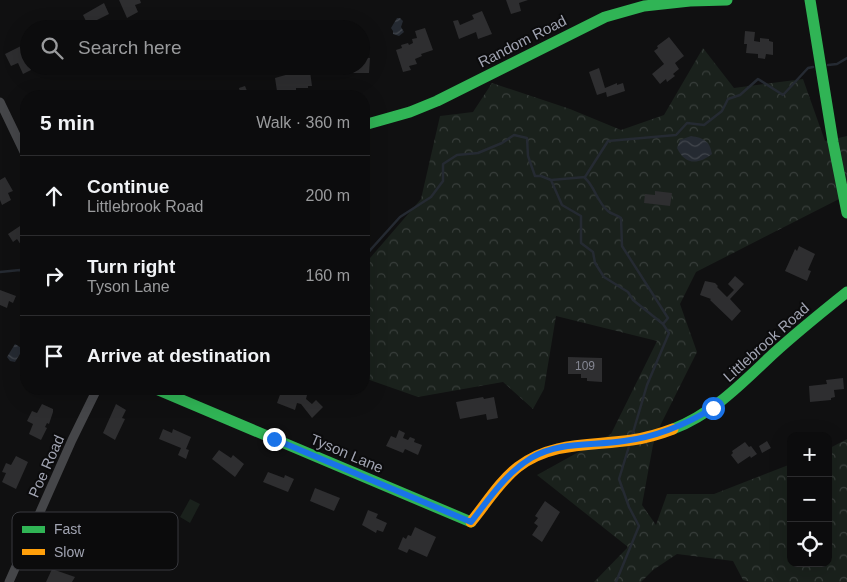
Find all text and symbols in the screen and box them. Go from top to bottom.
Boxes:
street label: Random Road [475,11,569,71]
search box [20,20,370,75]
icon: search [38,34,66,62]
text: Search here [78,37,182,58]
text: 5 min [40,111,95,134]
text: Walk · 360 m [256,114,350,131]
text: Continue [87,176,169,197]
icon: ahead [40,182,68,210]
text: 200 m [306,187,350,204]
text: Littlebrook Road [87,198,204,215]
text: Turn right [87,256,175,277]
icon: right [40,262,68,290]
text: 160 m [306,267,350,284]
text: Tyson Lane [87,278,170,295]
street label: Littlebrook Road [720,299,812,385]
icon: arrive [40,342,68,370]
text: Arrive at destination [87,345,271,366]
house number: 109 [575,359,595,373]
route start [702,397,725,420]
route end [263,428,286,451]
street label: Tyson Lane [308,430,386,476]
street label: Poe Road [25,432,67,500]
map controls [787,432,832,567]
button: + [787,432,832,477]
button: − [787,477,832,522]
legend [12,512,178,570]
text: Fast [54,521,81,537]
button: locate [787,522,832,567]
text: Slow [54,544,85,560]

